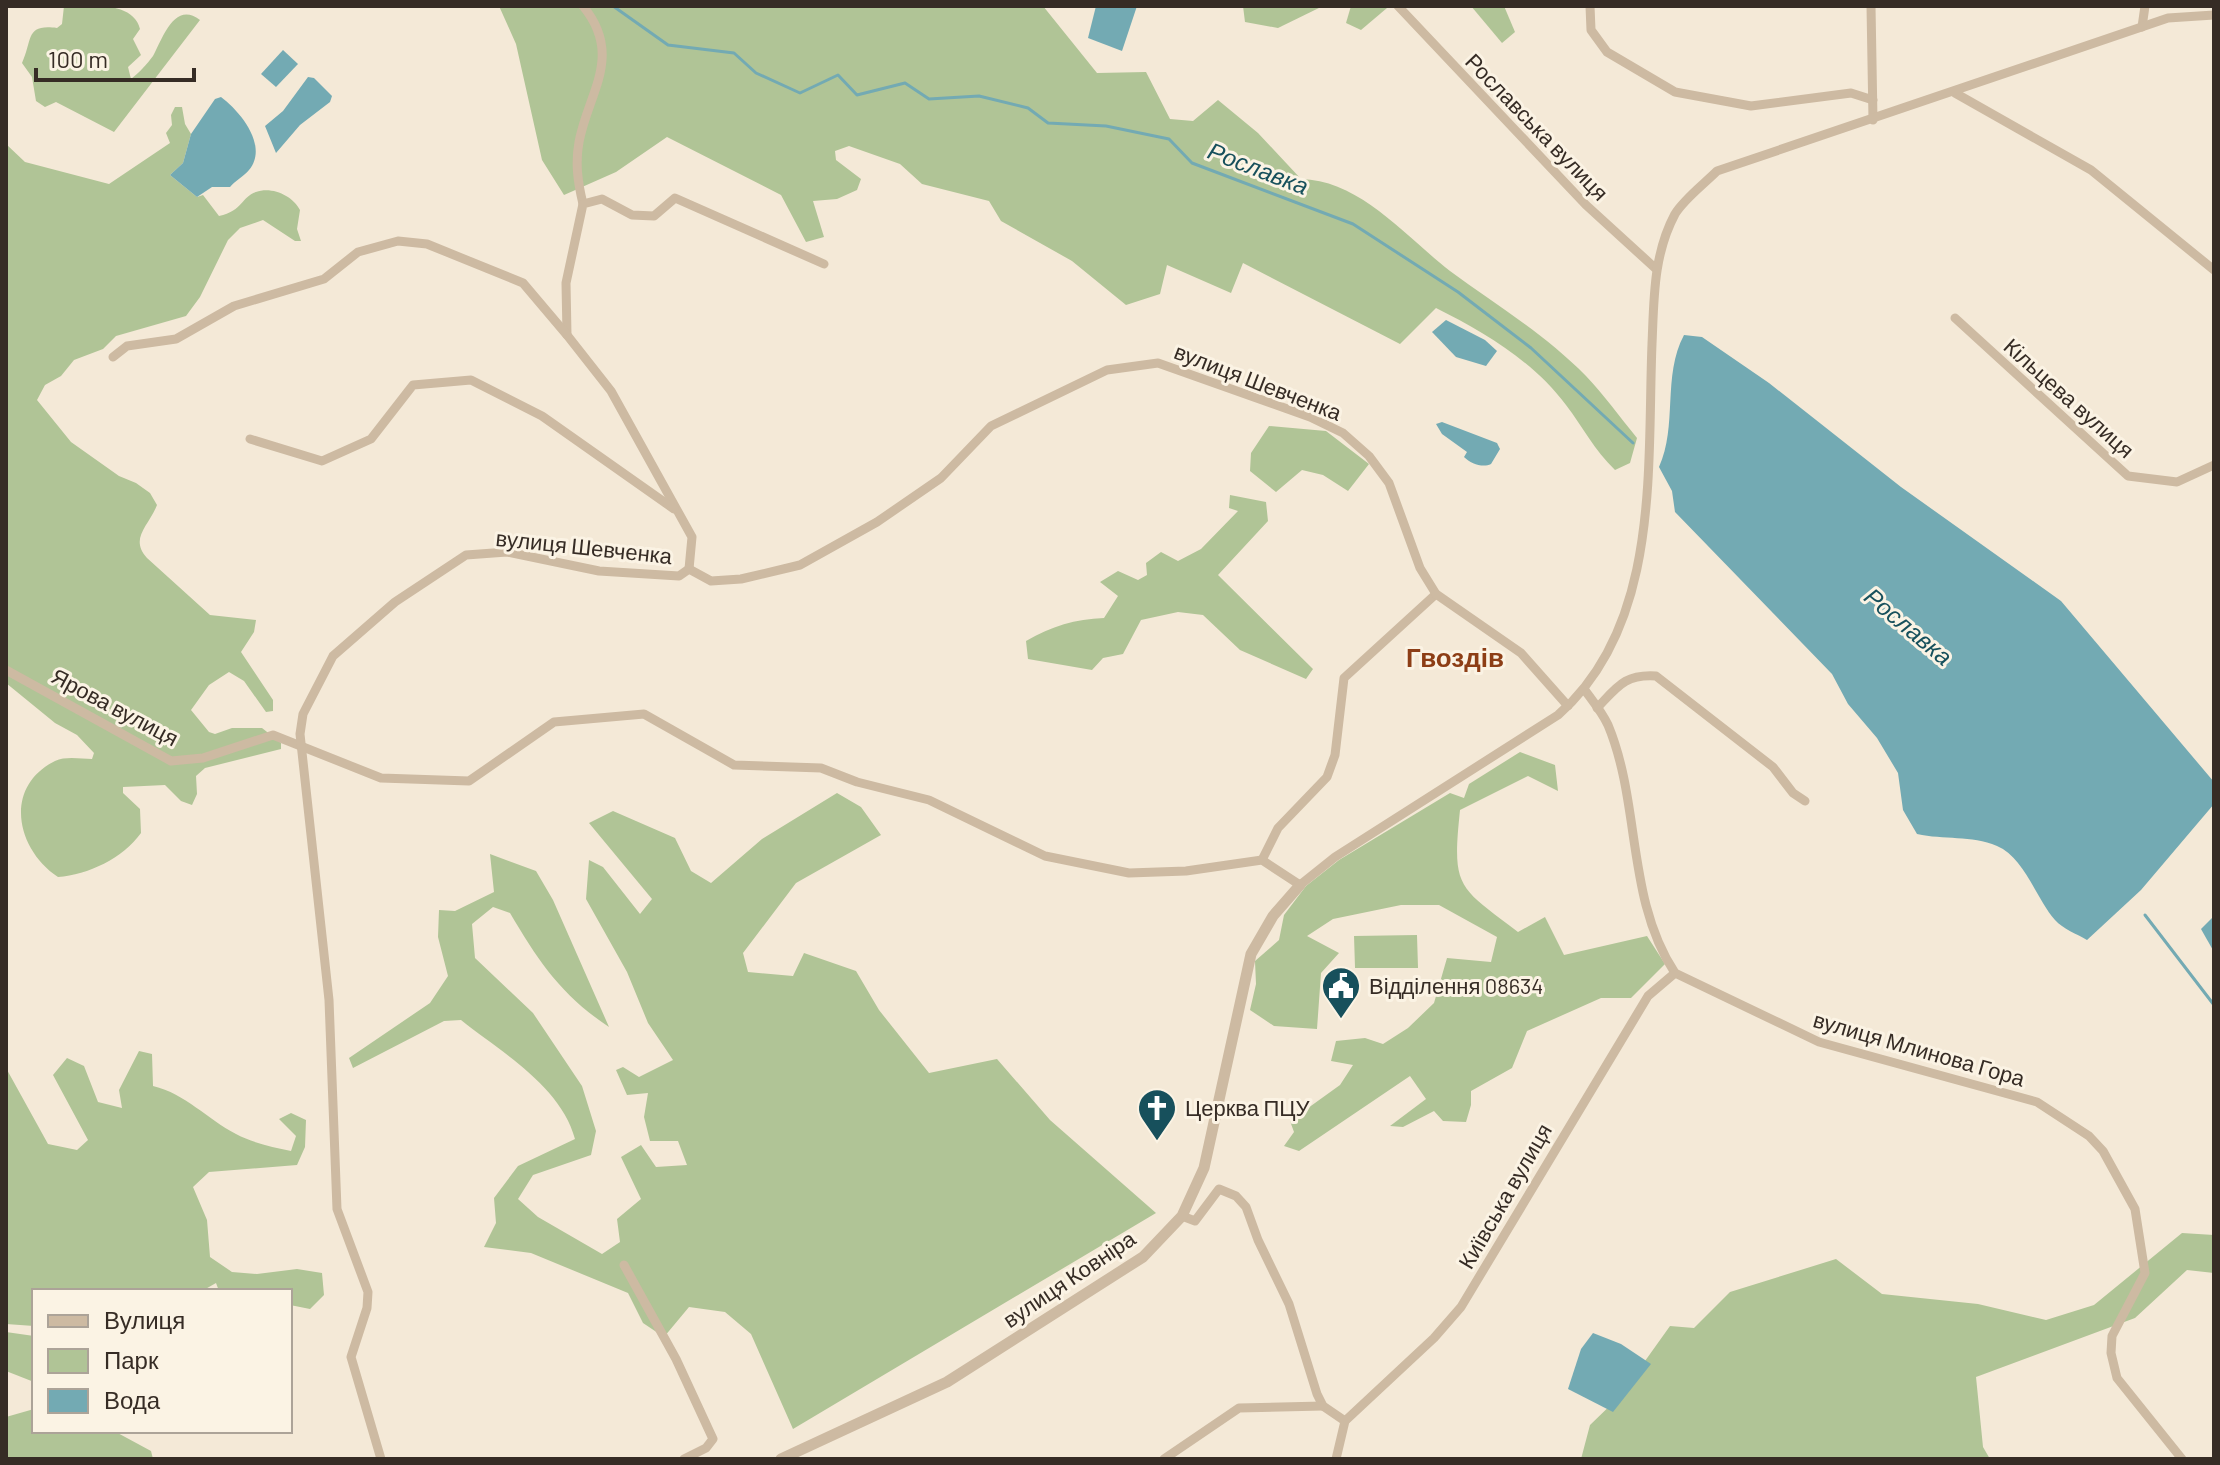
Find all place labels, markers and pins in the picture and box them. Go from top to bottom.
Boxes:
public building icon: Відділення 08634 [1320,965,1362,1020]
place label: Відділення 08634 [1369,972,1543,999]
church icon: Церква ПЦУ [1136,1087,1178,1142]
place label: Церква ПЦУ [1185,1094,1311,1121]

